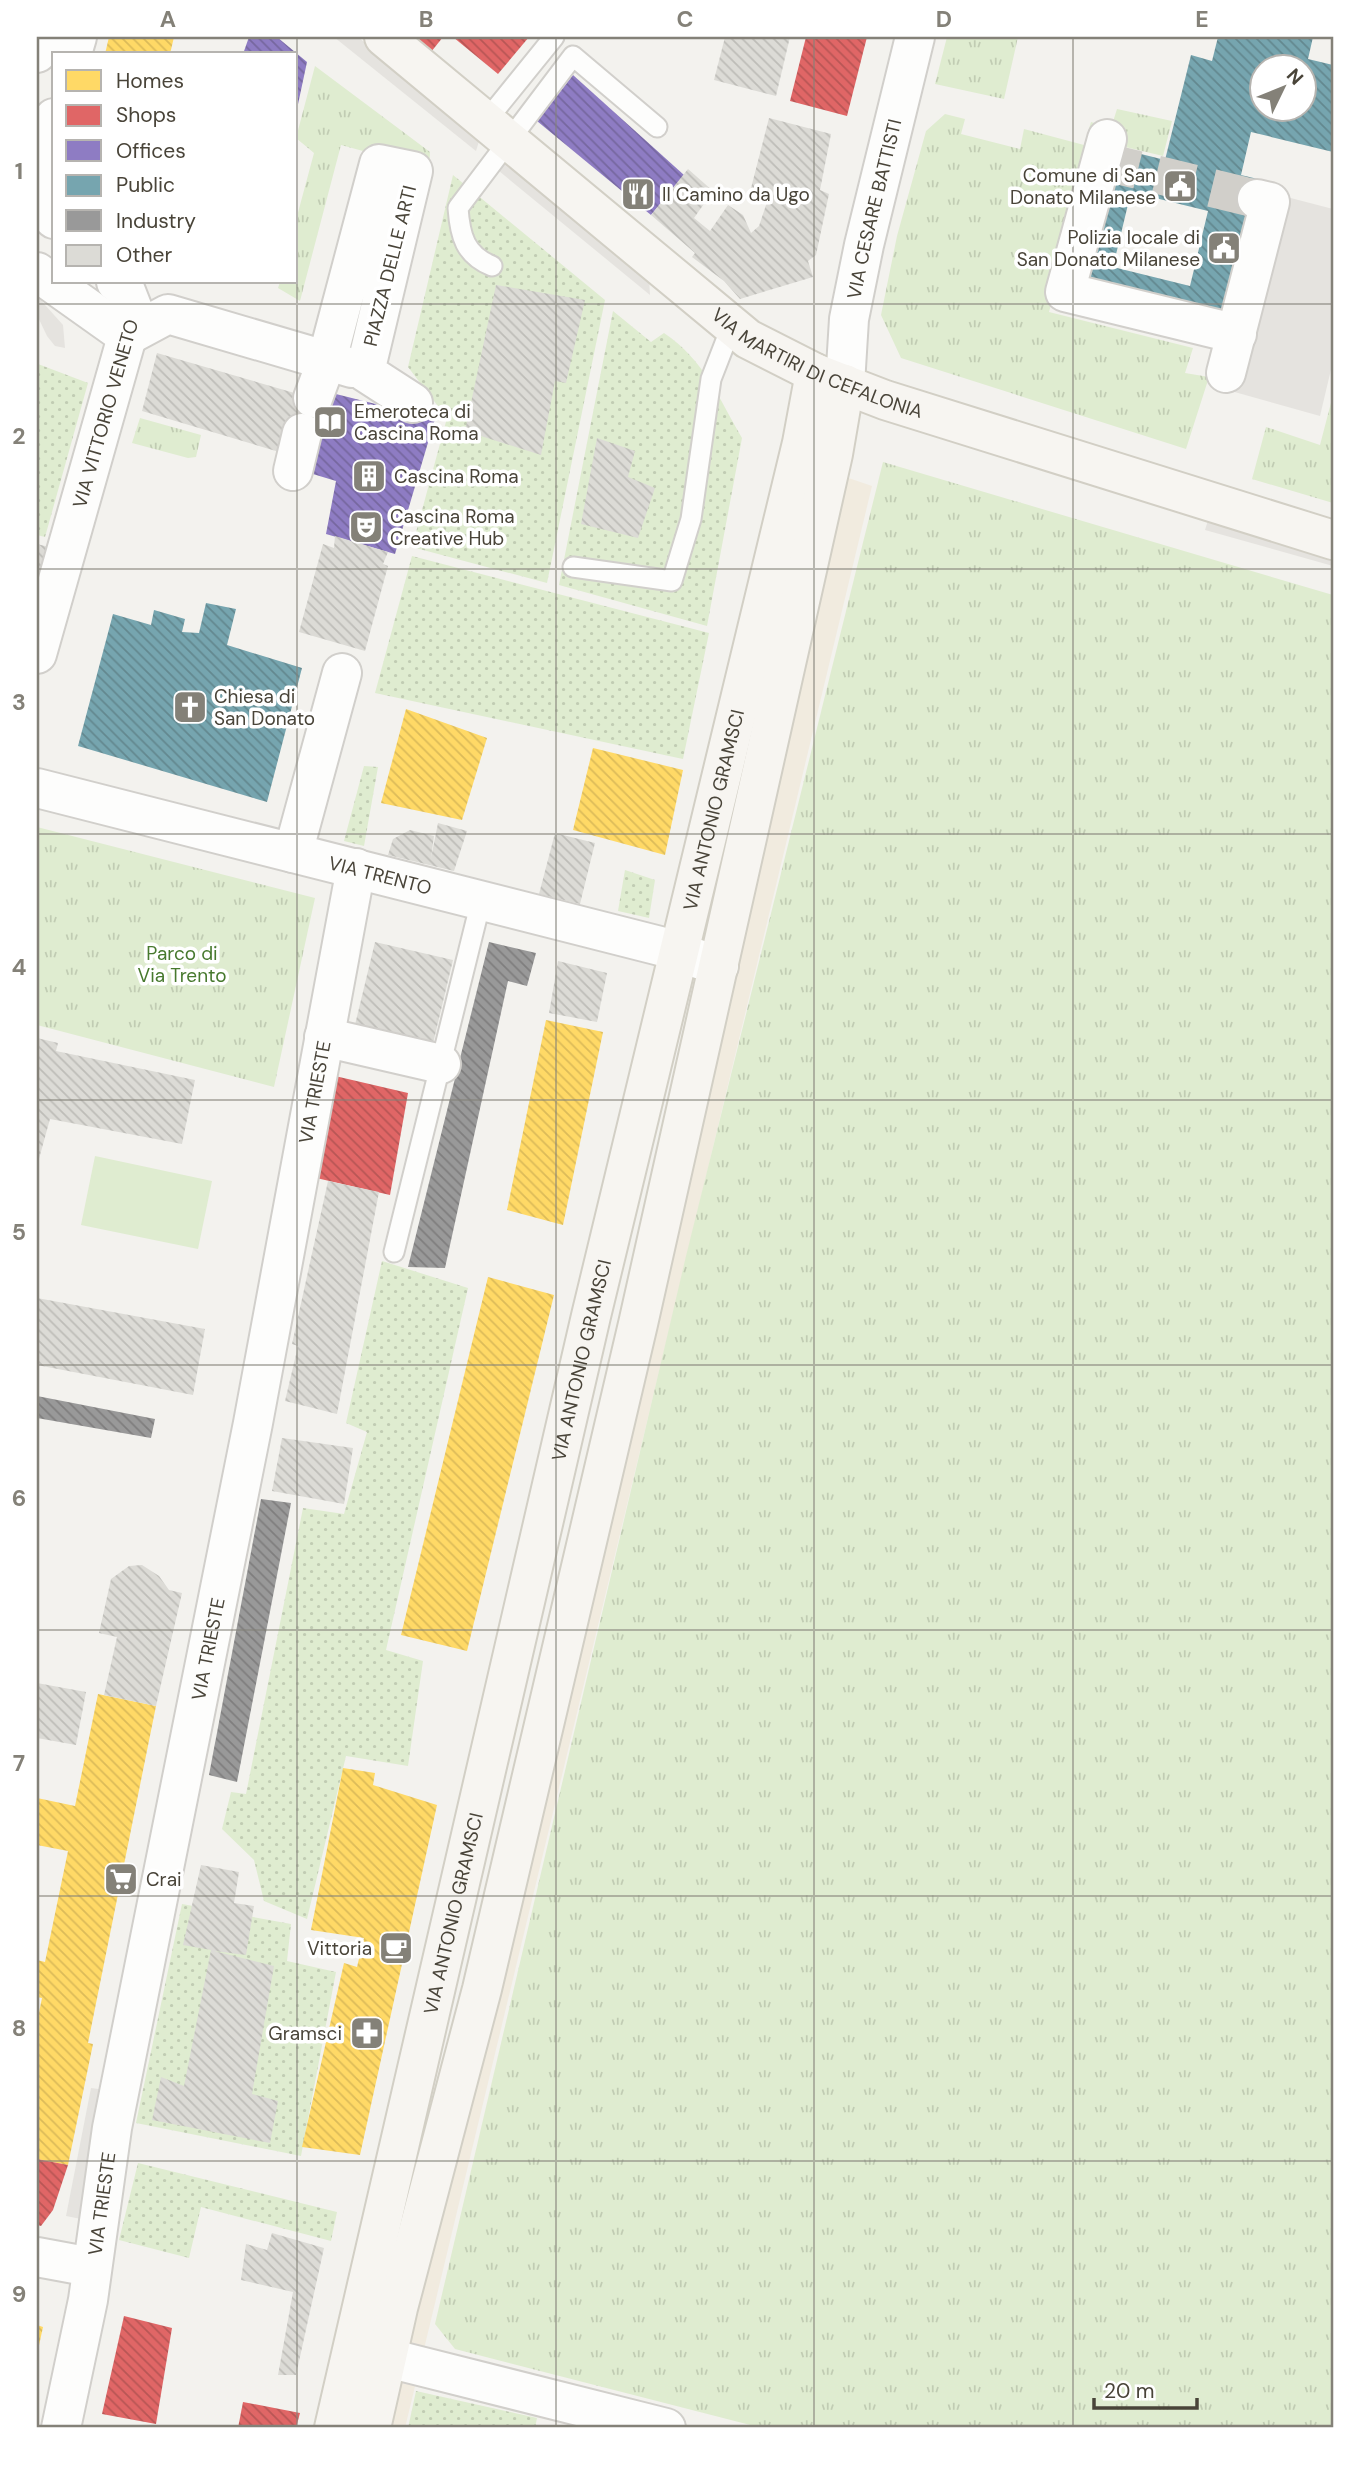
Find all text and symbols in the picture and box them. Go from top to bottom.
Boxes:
text: A [160,4,176,34]
text: B [419,4,433,34]
text: C [677,4,693,34]
text: D [936,4,952,34]
text: E [1195,4,1209,34]
legend [52,52,298,284]
north arrow [1248,52,1318,122]
text: N [1281,63,1309,90]
text: Homes [116,67,184,95]
text: Shops [116,101,176,129]
street label: VIA CESARE BATTISTI [841,116,907,301]
text: Offices [116,137,186,165]
text: 1 [15,156,23,186]
place label: Comune di San Donato Milanese [1010,163,1156,210]
public building icon: Comune di San Donato Milanese [1161,167,1199,205]
text: Public [116,171,175,199]
restaurant icon: Il Camino da Ugo [619,175,657,213]
place label: Il Camino da Ugo [662,182,810,207]
street label: PIAZZA DELLE ARTI [358,183,422,349]
text: Industry [116,207,196,235]
place label: Polizia locale di San Donato Milanese [1017,225,1200,272]
public building icon: Polizia locale di San Donato Milanese [1205,229,1243,267]
text: Other [116,241,172,269]
street label: VIA MARTIRI DI CEFALONIA [707,302,927,424]
street label: VIA VITTORIO VENETO [67,316,144,511]
place label: Emeroteca di Cascina Roma [354,399,478,446]
library icon: Emeroteca di Cascina Roma [311,403,349,441]
text: 2 [12,421,26,451]
building icon: Cascina Roma [350,457,388,495]
place label: Cascina Roma [394,464,518,489]
place label: Cascina Roma Creative Hub [390,504,514,551]
theatre icon: Cascina Roma Creative Hub [347,508,385,546]
place label: Chiesa di San Donato [214,684,315,731]
text: 3 [12,687,26,717]
church icon: Chiesa di San Donato [171,688,209,726]
street label: VIA ANTONIO GRAMSCI [677,707,750,913]
street label: VIA TRENTO [326,850,434,900]
park label: Parco di Via Trento [137,941,227,988]
text: 4 [12,952,27,982]
street label: VIA TRIESTE [293,1039,336,1146]
text: 5 [12,1217,26,1247]
street label: VIA ANTONIO GRAMSCI [545,1257,617,1463]
text: 6 [12,1483,26,1513]
street label: VIA TRIESTE [185,1595,230,1702]
text: 7 [13,1748,25,1778]
street label: VIA ANTONIO GRAMSCI [418,1810,488,2017]
supermarket icon: Crai [102,1860,140,1898]
place label: Crai [146,1867,182,1892]
cafe icon: Vittoria [377,1929,415,1967]
place label: Vittoria [307,1936,372,1961]
text: 8 [12,2013,26,2043]
pharmacy icon: Gramsci [348,2014,386,2052]
place label: Gramsci [268,2021,342,2046]
street label: VIA TRIESTE [82,2150,121,2257]
text: 9 [12,2279,26,2309]
scale bar [1094,2367,1197,2411]
text: 20 m [1104,2377,1155,2405]

